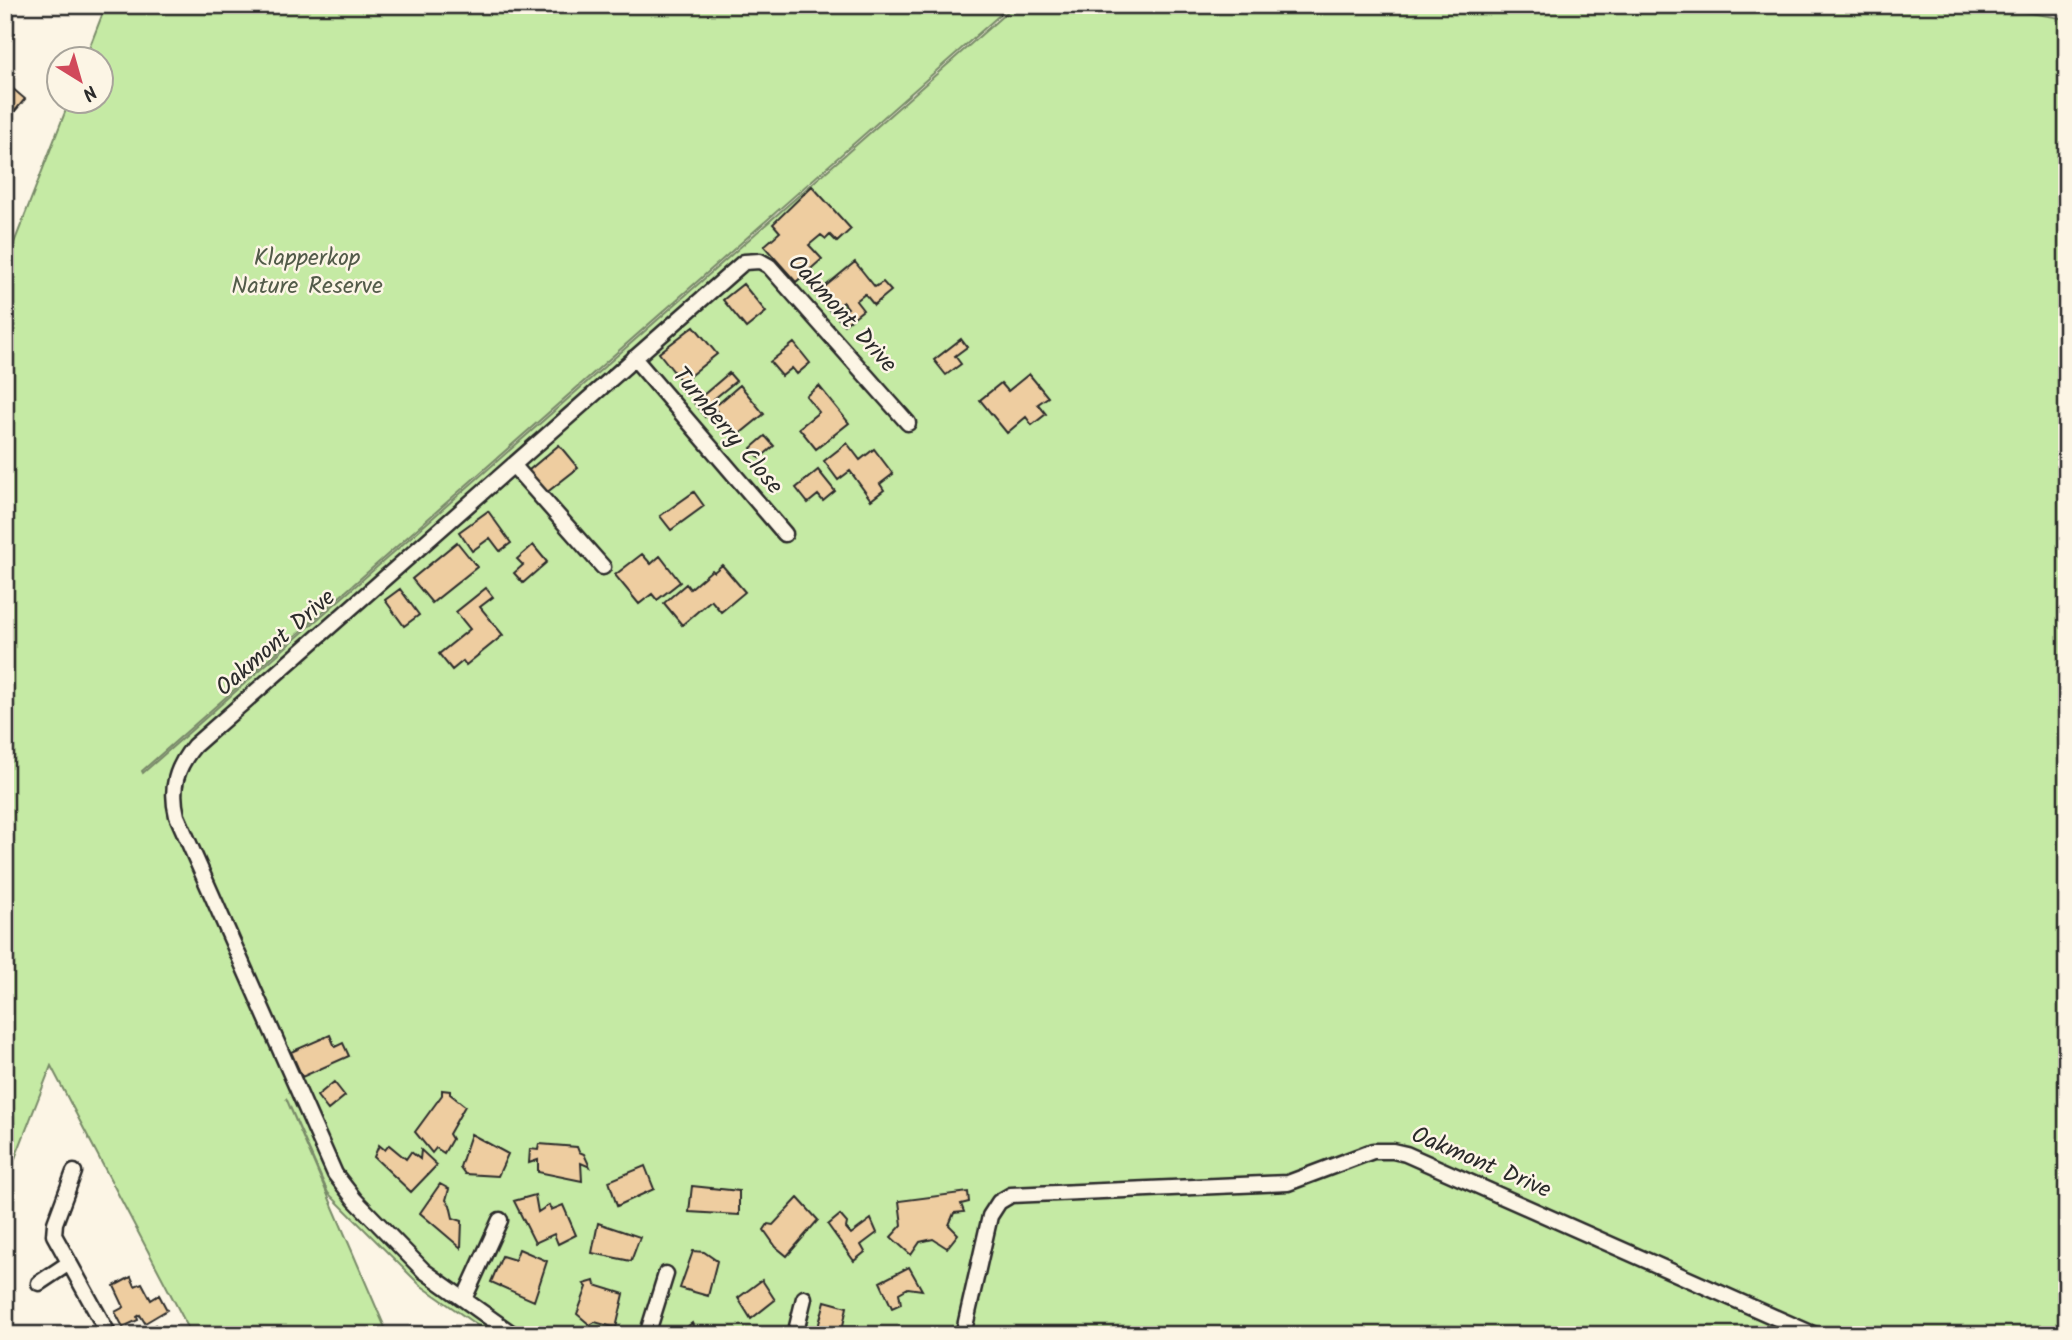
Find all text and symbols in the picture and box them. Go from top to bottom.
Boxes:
north arrow [46,46,116,116]
text: N [75,76,103,108]
park label: Klapperkop Nature Reserve [231,239,383,306]
street label: Oakmont Drive [778,246,906,383]
street label: Turnberry Close [661,358,793,504]
street label: Oakmont Drive [207,579,345,707]
street label: Oakmont Drive [1405,1116,1557,1210]

